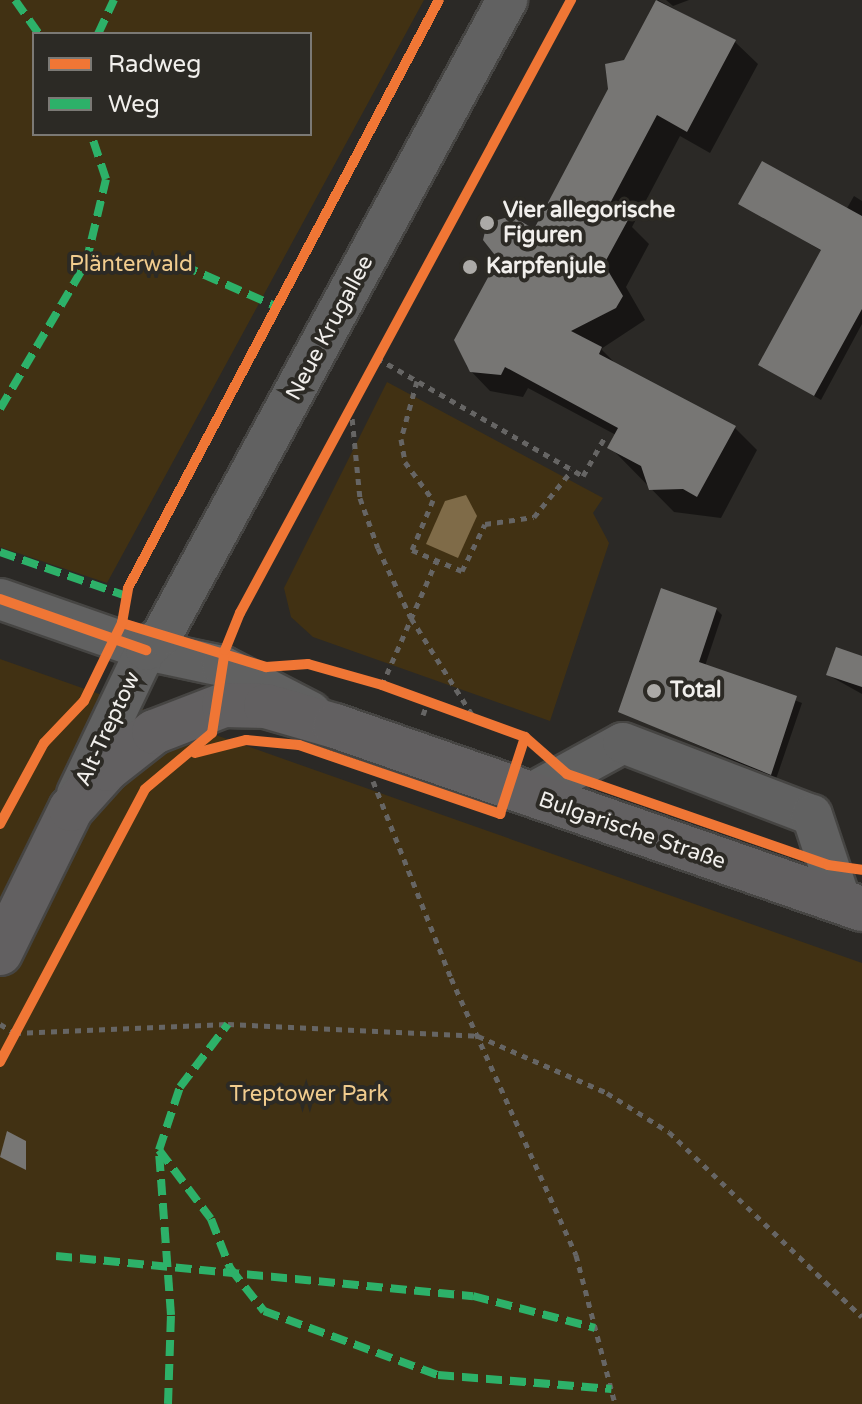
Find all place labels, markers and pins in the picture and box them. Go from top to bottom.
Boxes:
place label: Vier allegorische Figuren [503,197,675,248]
marker: Vier allegorische Figuren [478,214,496,232]
place label: Karpfenjule [486,254,606,280]
marker: Karpfenjule [461,258,479,276]
place label: Total [670,678,722,704]
marker: Total [645,682,663,700]

